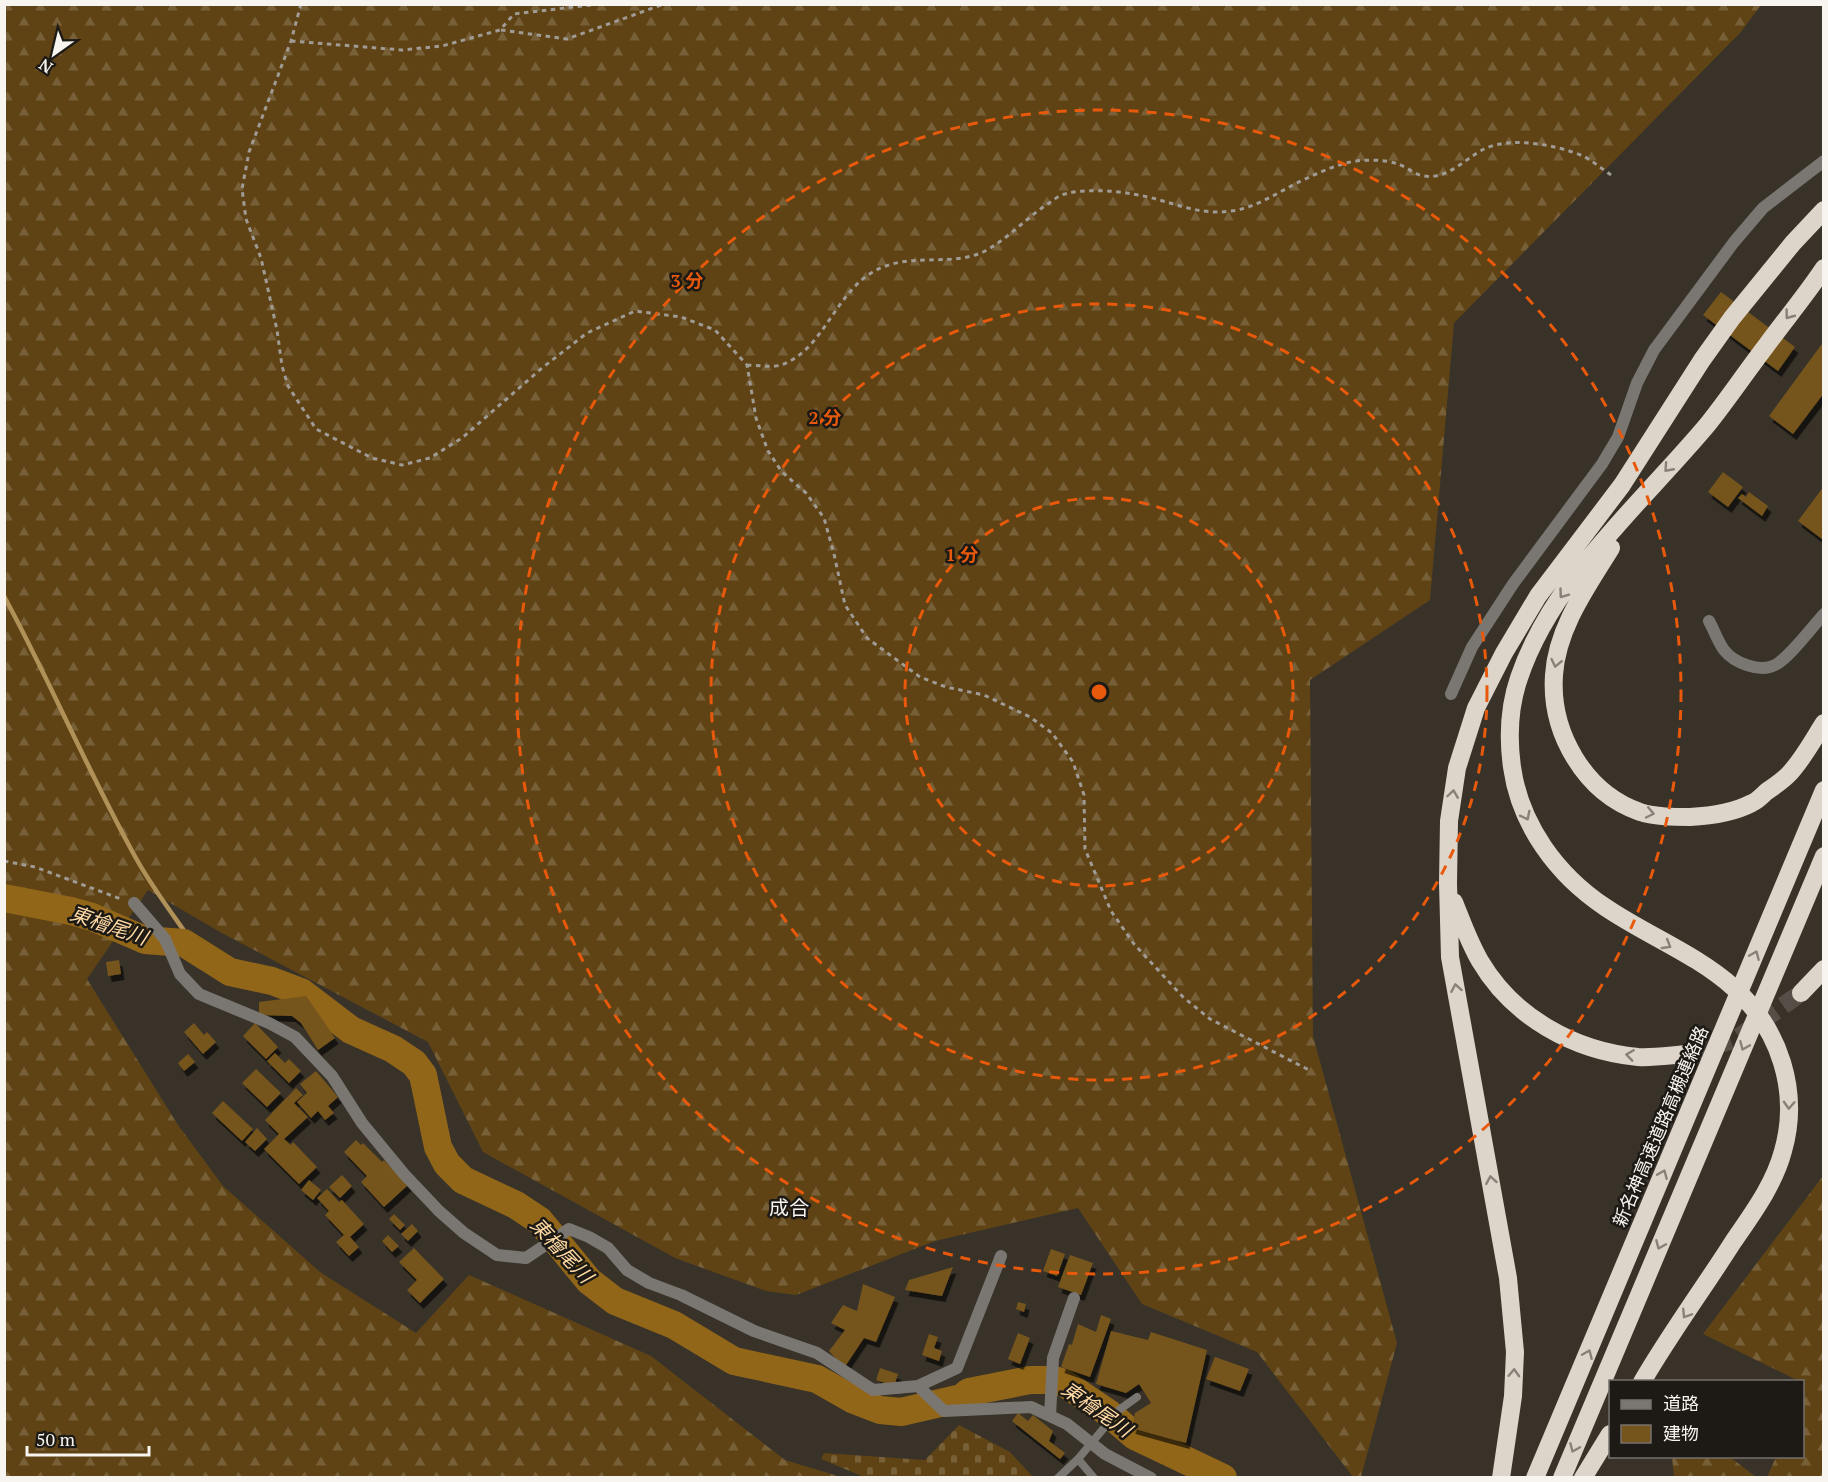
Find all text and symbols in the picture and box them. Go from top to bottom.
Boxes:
north arrow [24,24,84,84]
text: N [34,54,57,79]
text: 3 分 [670,268,704,292]
one-way arrow [1785,309,1796,320]
text: 2 分 [808,405,842,429]
one-way arrow [1664,461,1675,472]
text: 1 分 [945,542,979,566]
one-way arrow [1560,588,1571,599]
one-way arrow [1551,658,1564,668]
centre of rings [1089,682,1109,702]
one-way arrow [1446,789,1459,799]
one-way arrow [1645,806,1655,819]
one-way arrow [1518,810,1530,821]
water label: 東檜尾川 [67,899,153,951]
one-way arrow [1661,937,1671,949]
one-way arrow [1748,950,1760,961]
one-way arrow [1450,983,1463,993]
street label: 新名神高速道路高槻連絡路 [1607,1022,1713,1230]
one-way arrow [1739,1040,1751,1051]
one-way arrow [1625,1050,1634,1062]
one-way arrow [1782,1101,1795,1110]
one-way arrow [1656,1169,1668,1180]
one-way arrow [1485,1175,1497,1185]
district label: 成合 [769,1194,809,1221]
water label: 東檜尾川 [525,1212,601,1290]
one-way arrow [1655,1239,1667,1250]
one-way arrow [1682,1308,1693,1319]
one-way arrow [1581,1349,1593,1360]
one-way arrow [1508,1369,1520,1378]
water label: 東檜尾川 [1056,1375,1139,1444]
legend [1609,1380,1804,1458]
text: 道路 [1663,1391,1699,1415]
scale bar [27,1419,148,1457]
text: 建物 [1663,1421,1699,1445]
text: 50 m [36,1427,76,1451]
one-way arrow [1569,1442,1581,1453]

